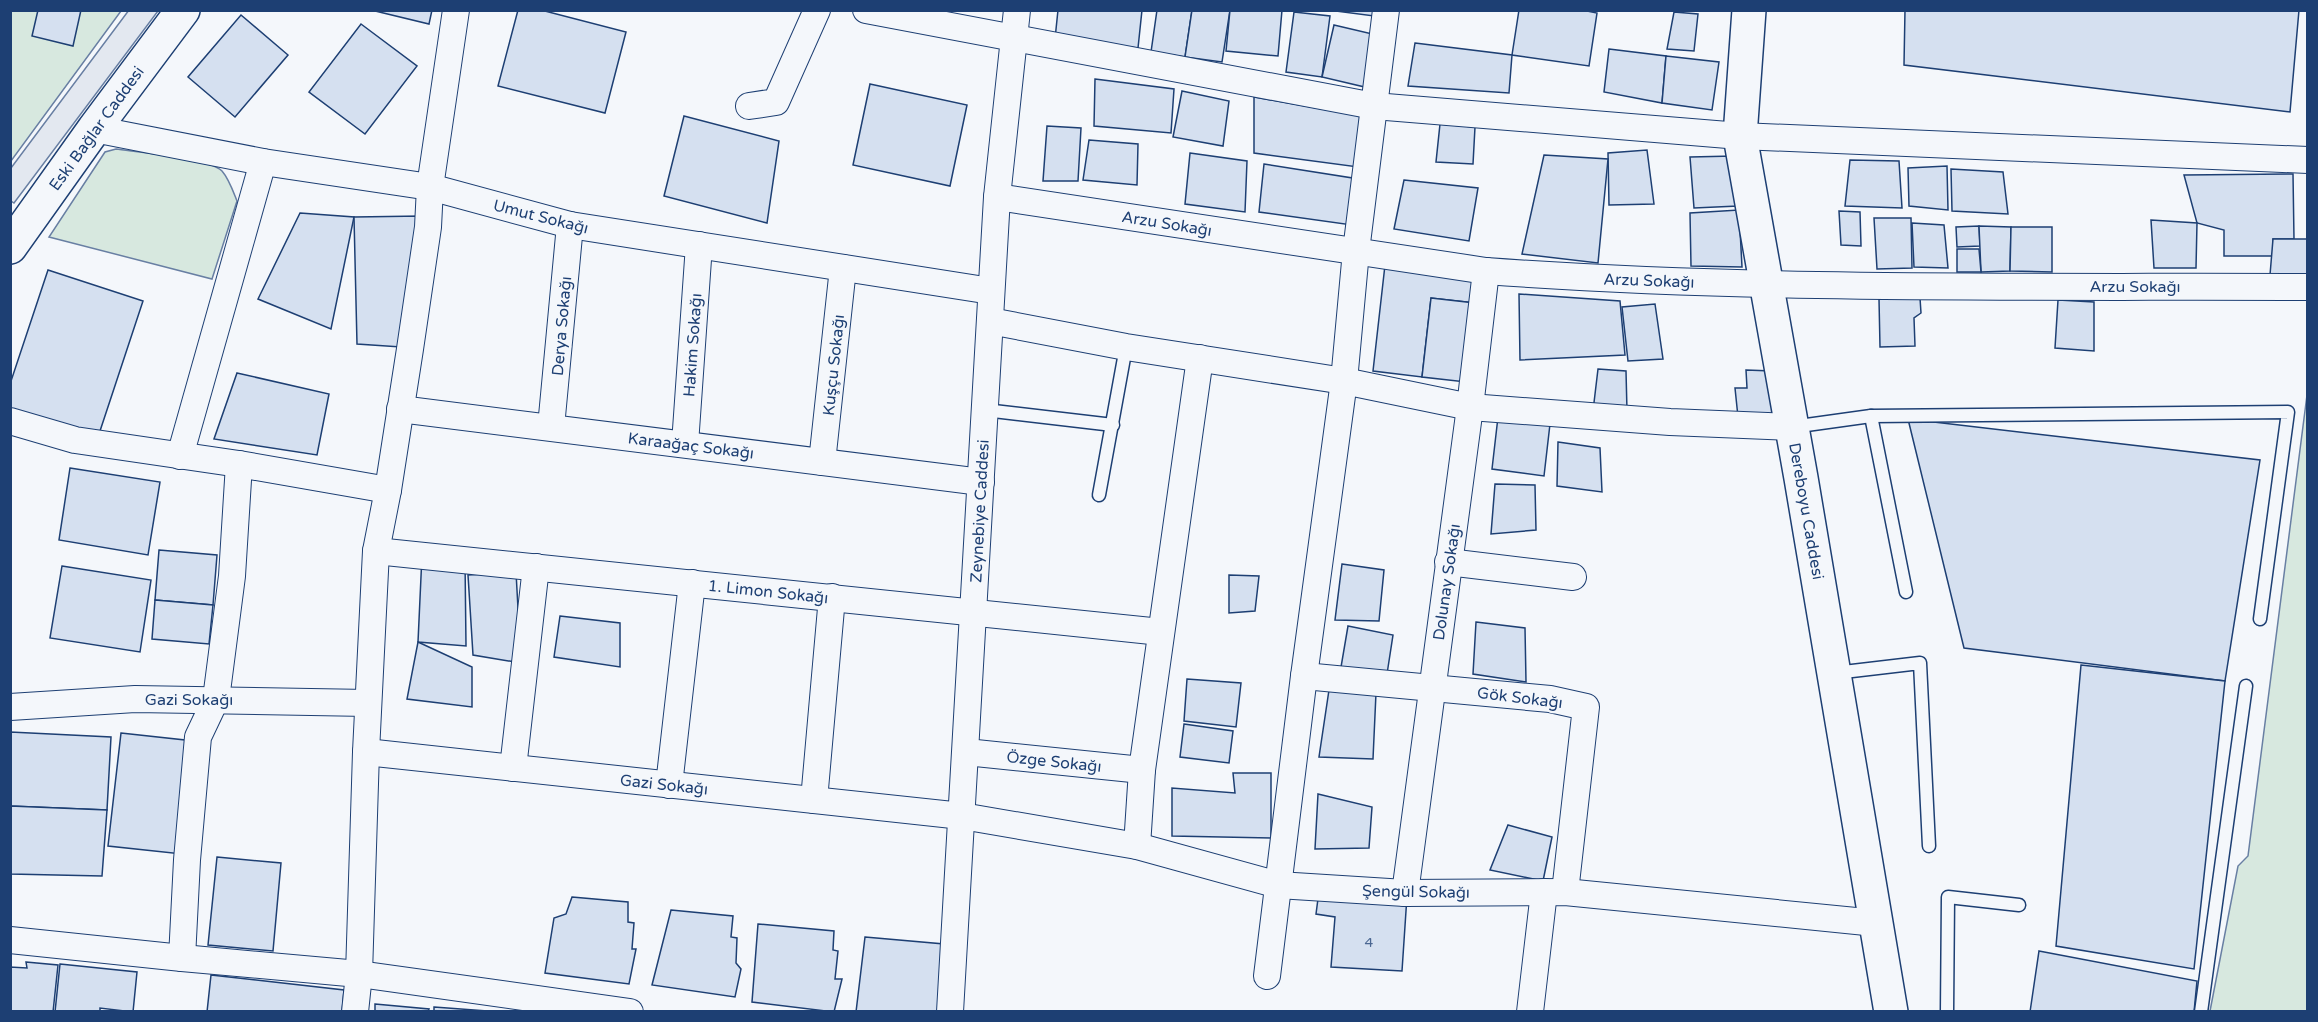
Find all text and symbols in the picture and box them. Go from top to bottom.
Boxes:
street label: Eski Bağlar Caddesi [45,62,149,195]
street label: Umut Sokağı [491,195,591,238]
street label: Arzu Sokağı [1120,207,1213,241]
street label: Arzu Sokağı [1603,269,1695,293]
street label: Derya Sokağı [548,276,576,377]
street label: Arzu Sokağı [2089,277,2181,297]
street label: Hakim Sokağı [679,293,707,398]
street label: Kuşçu Sokağı [819,313,849,417]
street label: Karaağaç Sokağı [627,428,755,464]
street label: Zeynebiye Caddesi [966,439,994,583]
street label: Dereboyu Caddesi [1784,441,1828,581]
street label: Dolunay Sokağı [1429,522,1465,642]
street label: 1. Limon Sokağı [707,576,829,608]
street label: Gök Sokağı [1476,683,1564,713]
street label: Gazi Sokağı [145,690,233,710]
street label: Özge Sokağı [1005,747,1102,777]
street label: Gazi Sokağı [619,770,709,800]
street label: Şengül Sokağı [1362,881,1470,903]
house number: 4 [1365,934,1374,951]

